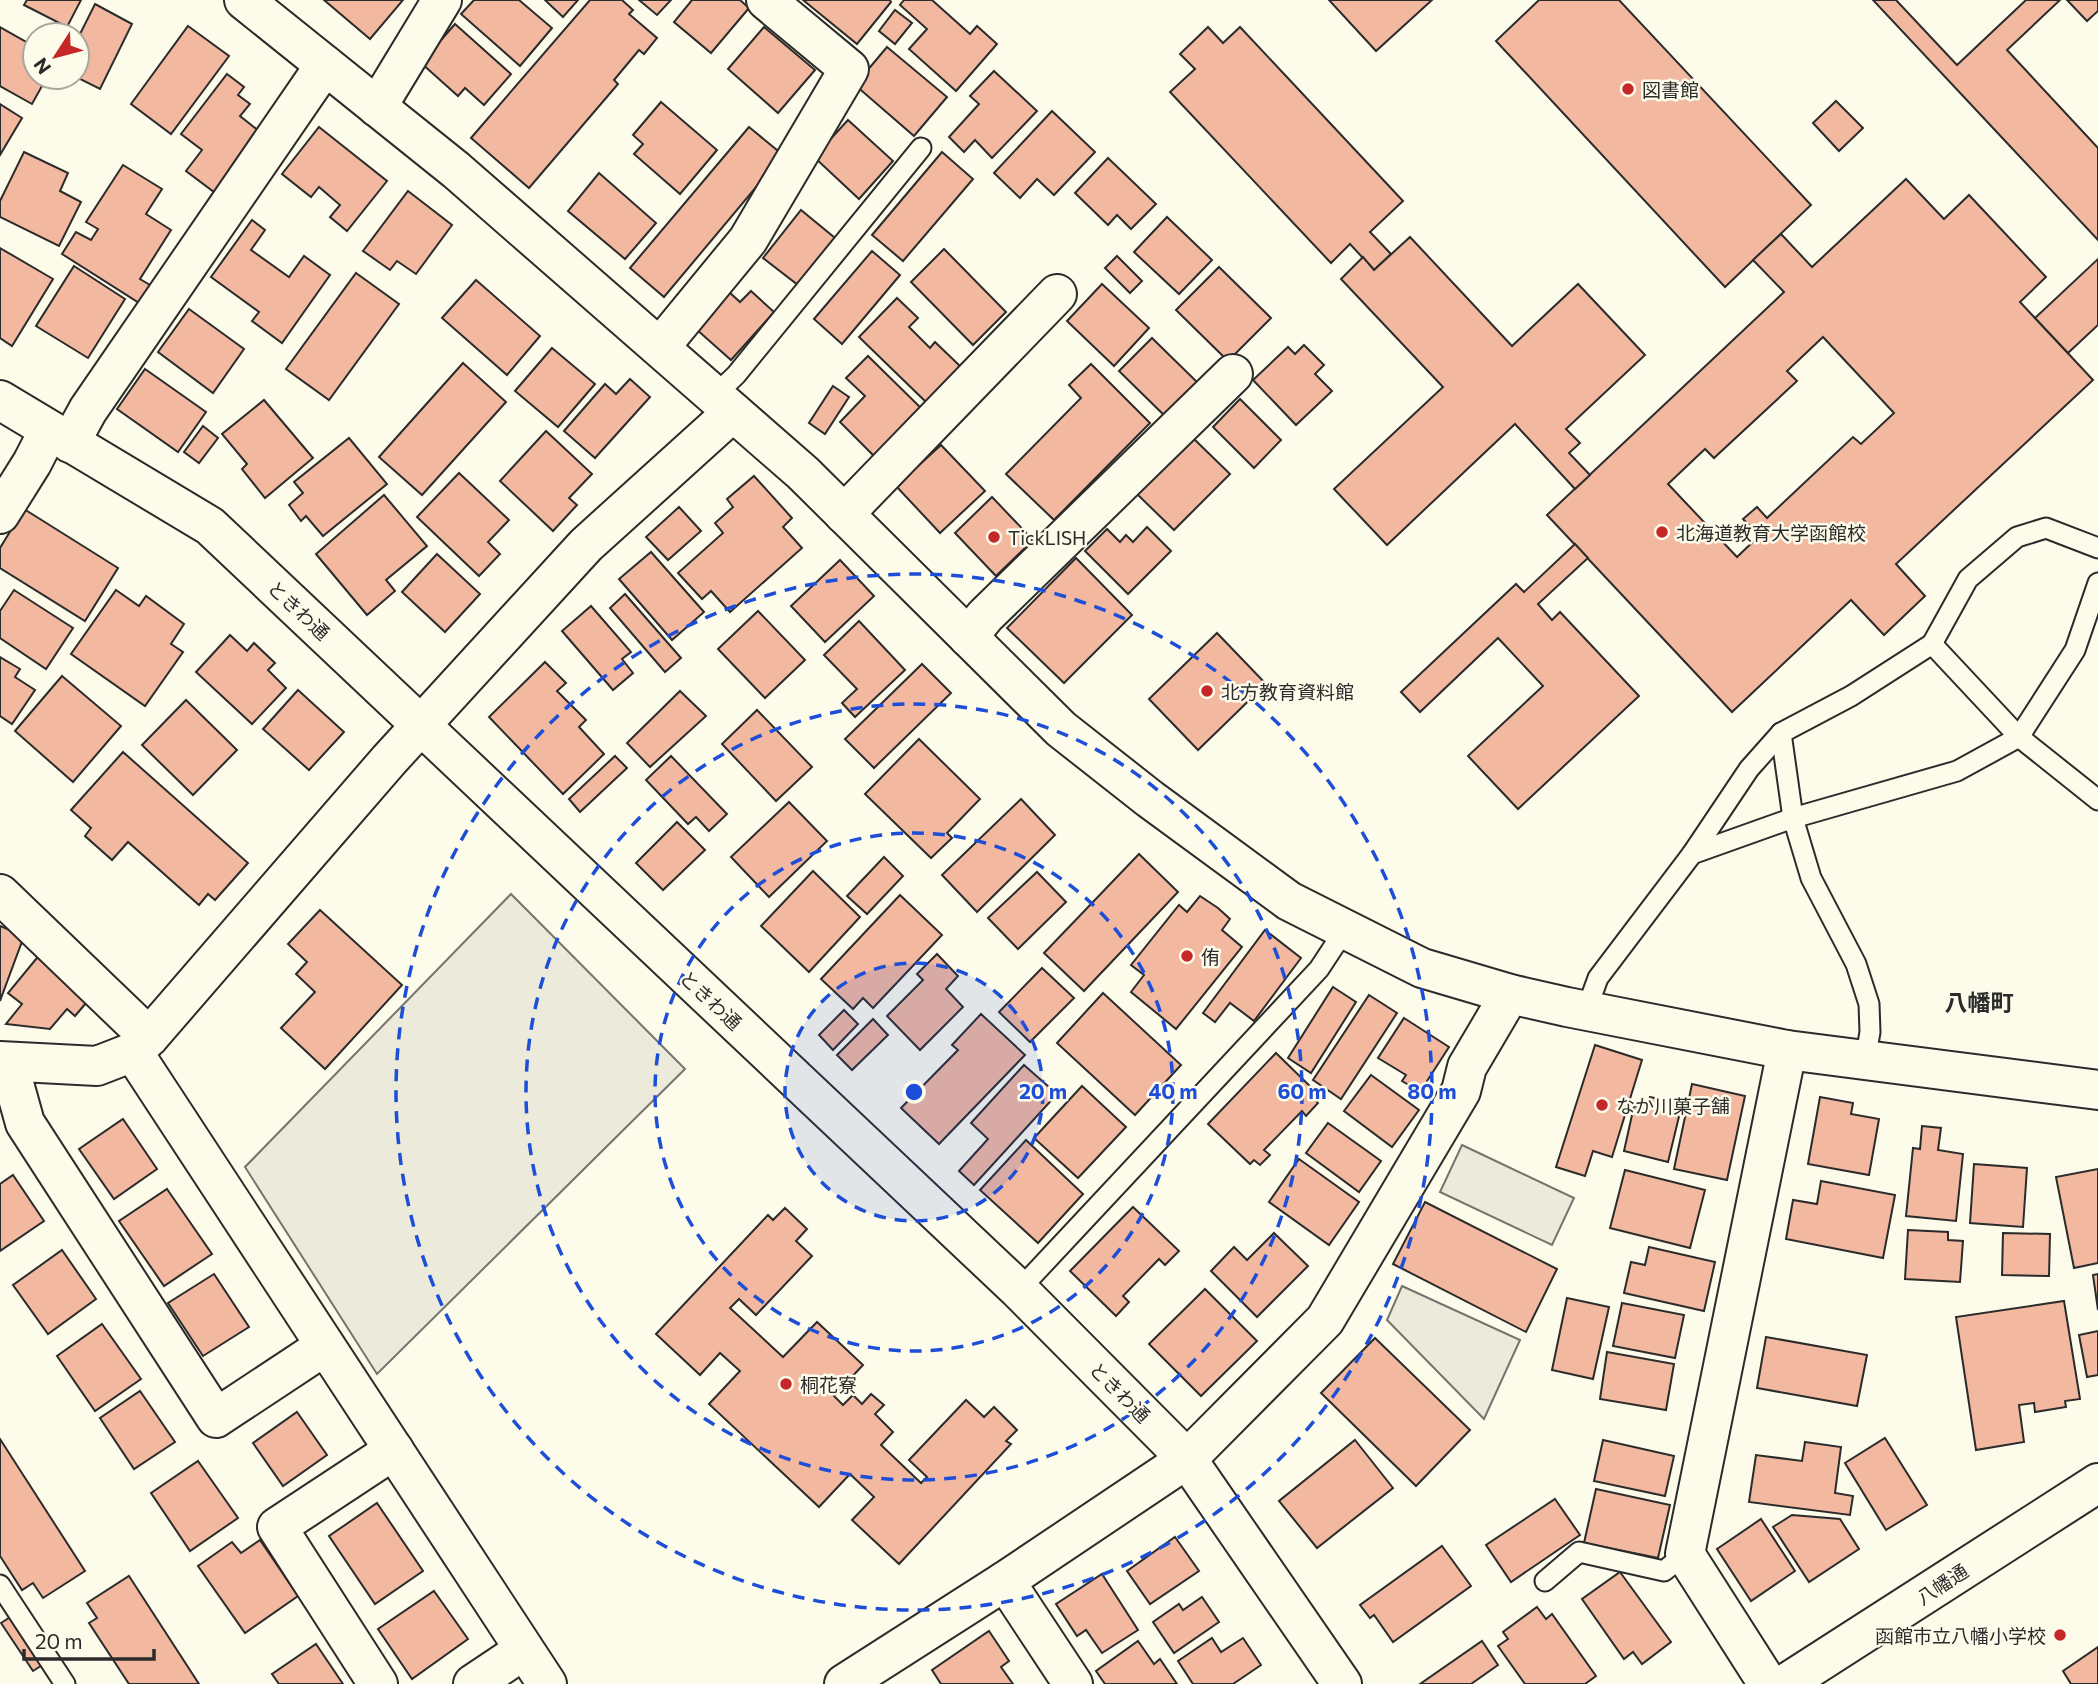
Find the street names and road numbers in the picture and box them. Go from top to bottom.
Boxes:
street label: ときわ通 [263,576,335,644]
street label: ときわ通 [675,966,747,1034]
street label: ときわ通 [1085,1357,1155,1427]
street label: 八幡通 [1912,1559,1972,1609]

